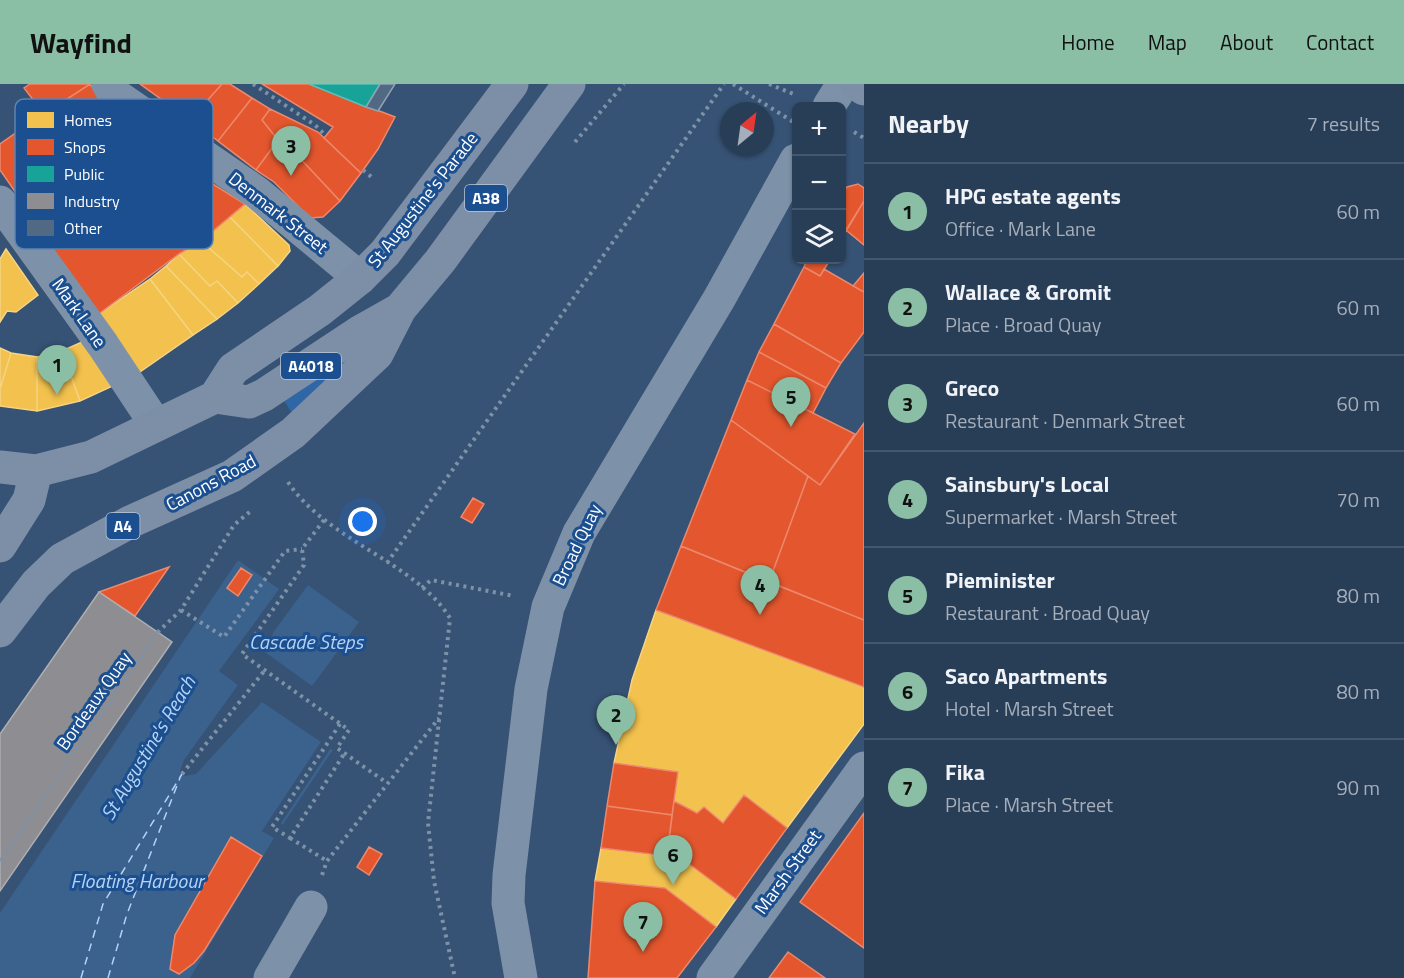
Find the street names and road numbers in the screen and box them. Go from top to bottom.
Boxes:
street label: St Augustine's Parade [361,126,484,273]
street label: Denmark Street [223,165,334,260]
road number: A38 [465,185,507,211]
street label: Mark Lane [46,272,113,353]
road number: A4018 [281,353,341,379]
street label: Canons Road [161,447,261,518]
street label: Broad Quay [545,499,608,590]
road number: A4 [106,513,140,539]
street label: Bordeaux Quay [50,646,138,756]
street label: Marsh Street [748,823,828,920]

